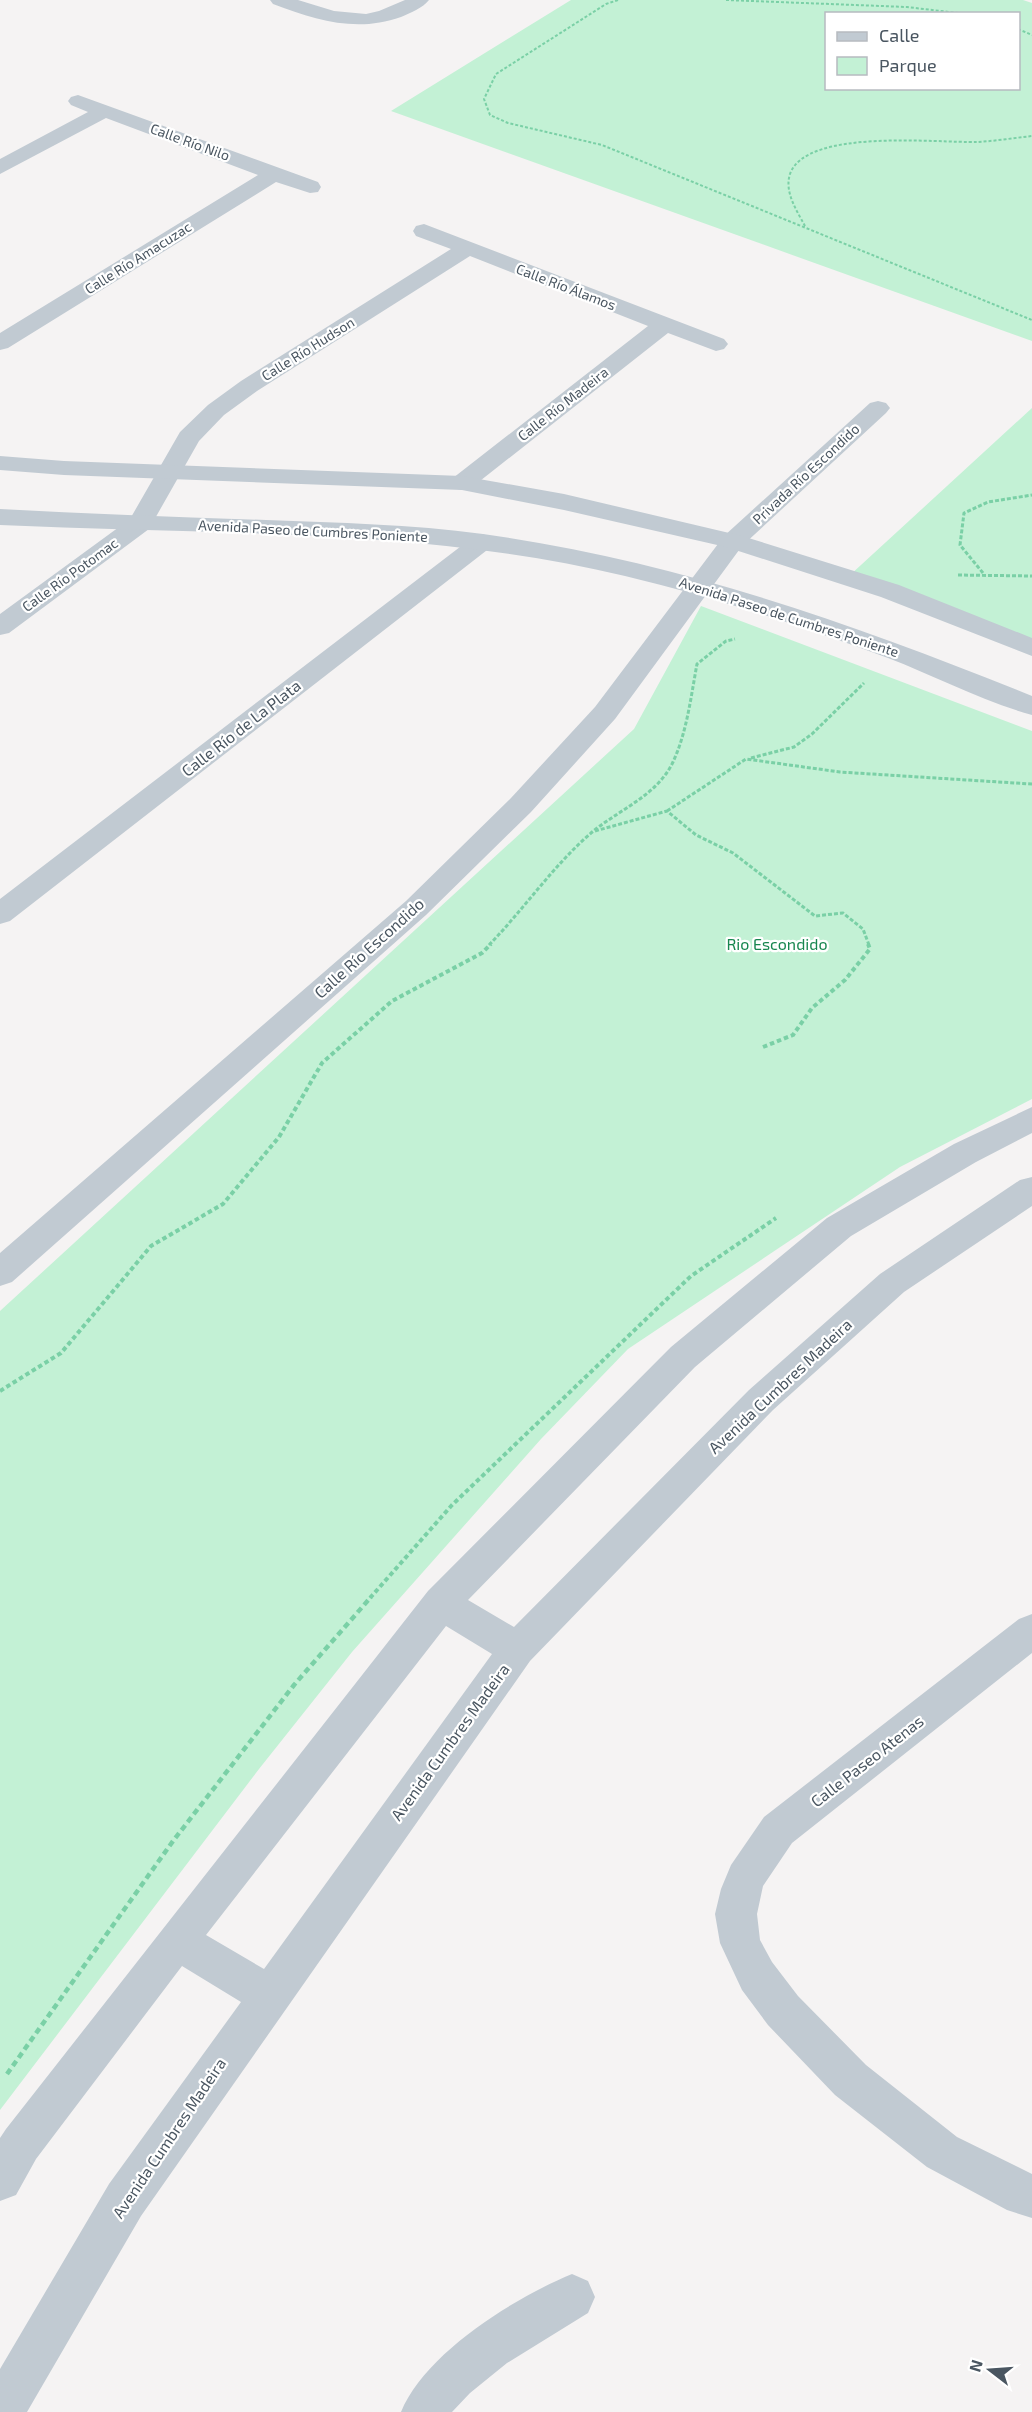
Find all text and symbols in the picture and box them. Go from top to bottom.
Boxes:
legend [825,12,1020,90]
text: Calle [879,24,920,46]
text: Parque [879,54,937,76]
street label: Calle Río Nilo [148,119,232,164]
street label: Calle Río Amacuzac [81,218,194,297]
street label: Calle Río Álamos [514,260,618,313]
street label: Calle Río Hudson [258,313,357,384]
street label: Calle Río Madeira [514,363,611,444]
street label: Privada Río Escondido [749,420,863,527]
street label: Avenida Paseo de Cumbres Poniente [198,516,428,545]
street label: Calle Río Potomac [19,534,121,615]
street label: Avenida Paseo de Cumbres Poniente [677,573,901,660]
street label: Calle Río de La Plata [177,675,304,780]
street label: Calle Río Escondido [310,894,427,1002]
park label: Rio Escondido [726,934,828,953]
street label: Avenida Cumbres Madeira [704,1314,855,1457]
street label: Avenida Cumbres Madeira [386,1660,513,1824]
street label: Calle Paseo Atenas [807,1711,927,1810]
street label: Avenida Cumbres Madeira [108,2054,229,2221]
north arrow [960,2340,1020,2400]
text: N [964,2357,986,2374]

